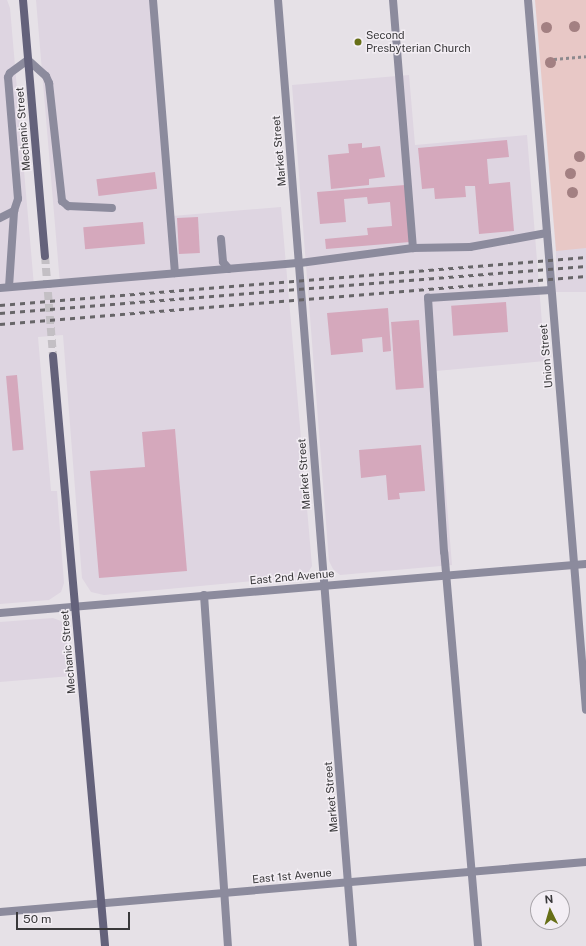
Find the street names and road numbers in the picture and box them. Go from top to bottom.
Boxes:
street label: Mechanic Street [13,87,33,171]
street label: Market Street [269,115,289,187]
street label: Union Street [537,323,555,389]
street label: Market Street [295,438,313,510]
street label: East 2nd Avenue [249,567,335,587]
street label: Mechanic Street [58,610,78,694]
street label: Market Street [321,761,341,833]
street label: East 1st Avenue [252,866,332,886]

